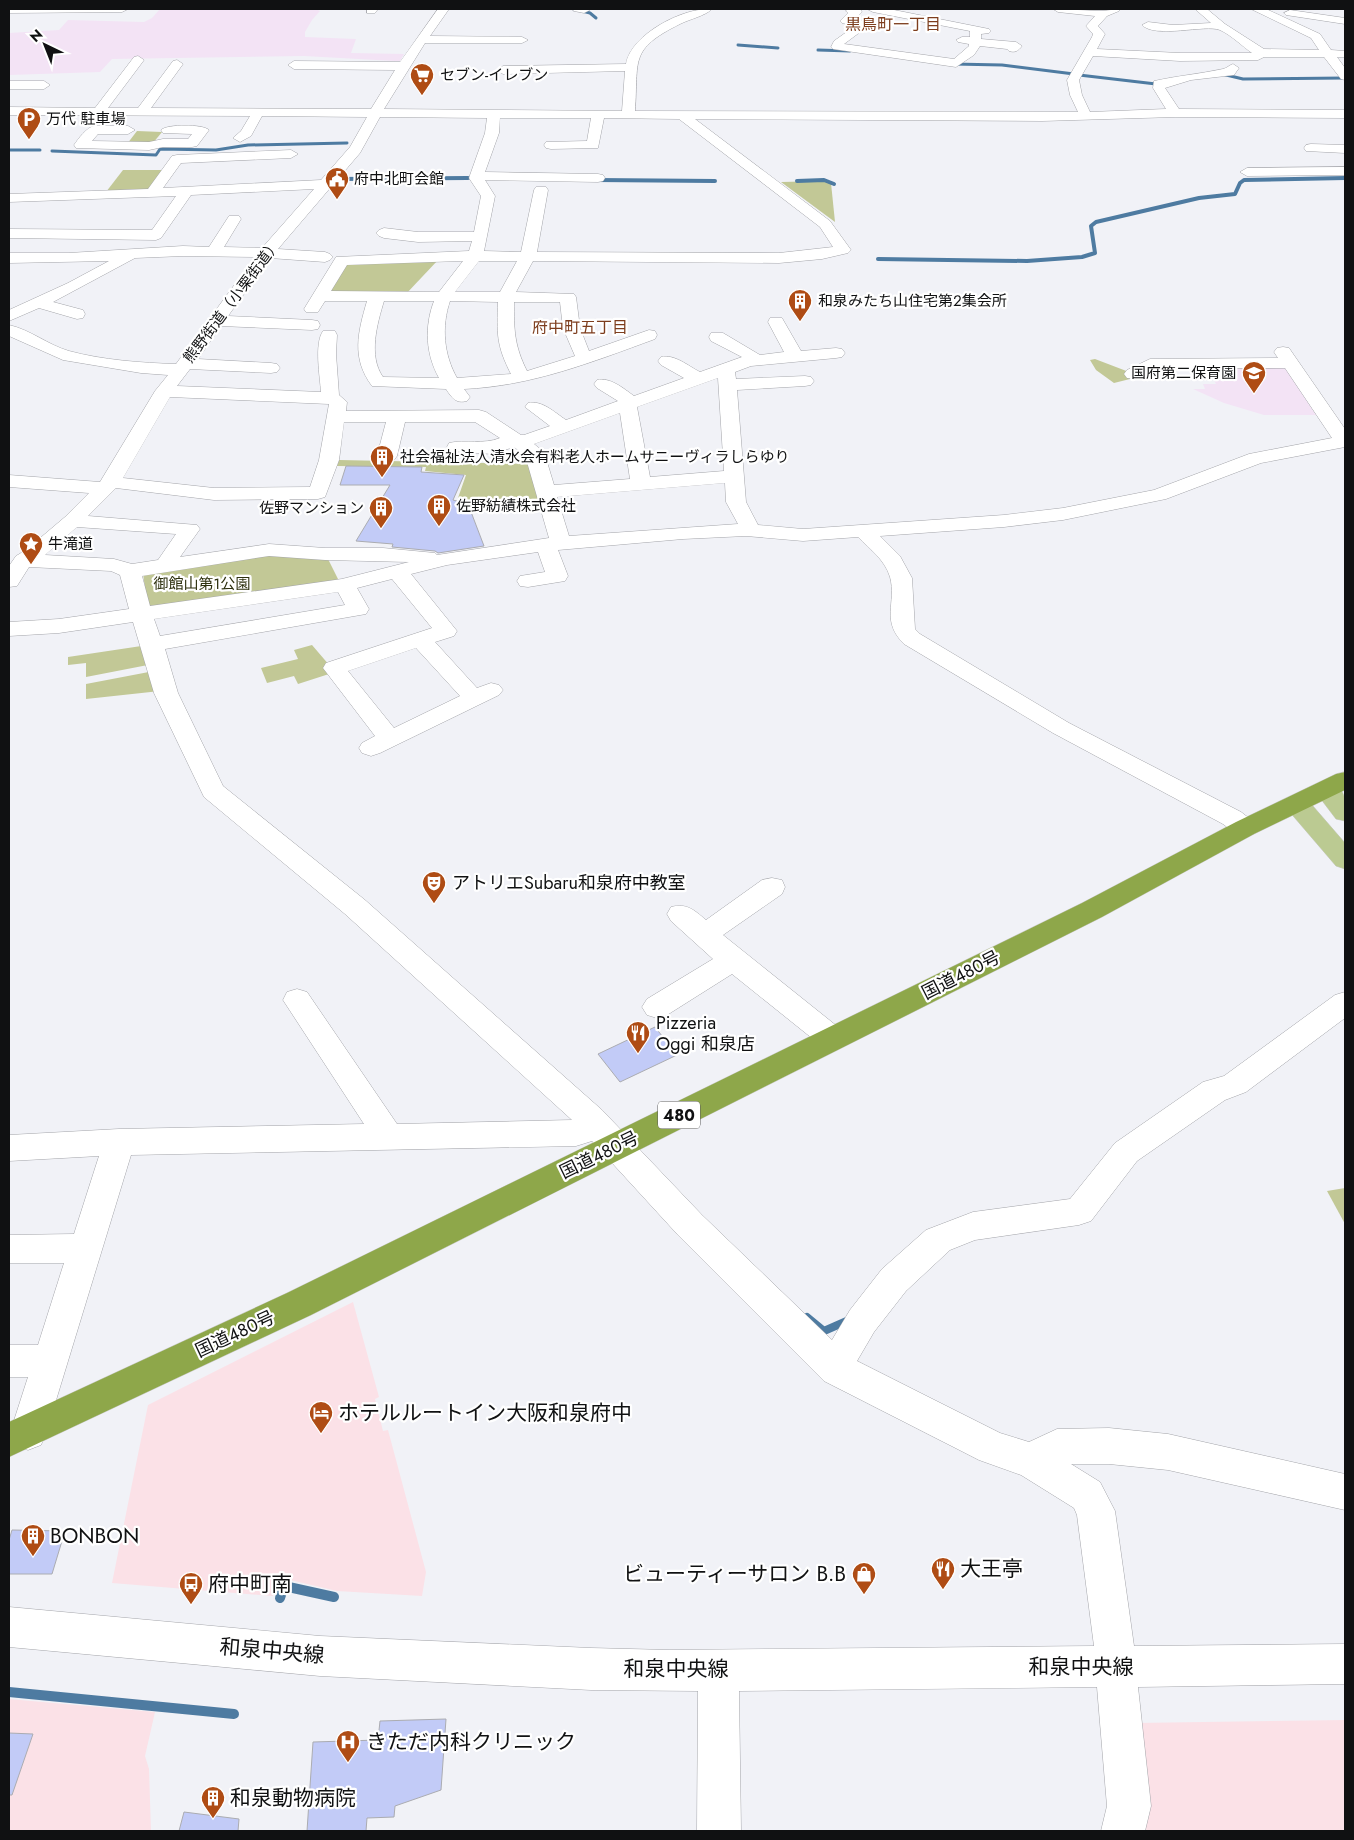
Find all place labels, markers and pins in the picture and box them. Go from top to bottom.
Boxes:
supermarket icon: セブン-イレブン [409,62,435,96]
place label: セブン-イレブン [440,64,548,86]
parking icon: 万代 駐車場 [16,106,42,140]
place label: 万代 駐車場 [46,108,126,130]
public building icon: 府中北町会館 [324,166,350,200]
place label: 府中北町会館 [354,168,444,190]
building icon: 和泉みたち山住宅第２集会所 [787,288,813,322]
place label: 和泉みたち山住宅第２集会所 [818,290,1007,312]
school or university icon: 国府第二保育園 [1241,360,1267,394]
place label: 国府第二保育園 [1131,362,1236,384]
building icon: 社会福祉法人清水会有料老人ホームサニーヴィラしらゆり [369,444,395,478]
place label: 社会福祉法人清水会有料老人ホームサニーヴィラしらゆり [400,446,790,468]
building icon: 佐野紡績株式会社 [426,493,452,527]
building icon: 佐野マンション [368,495,394,529]
place label: 佐野紡績株式会社 [456,495,576,517]
place label: 佐野マンション [259,497,364,519]
place icon: 牛滝道 [18,531,44,565]
place label: 牛滝道 [48,533,93,555]
theatre icon: アトリエSubaru和泉府中教室 [421,870,447,904]
place label: アトリエSubaru和泉府中教室 [452,870,686,896]
place label: Pizzeria Oggi 和泉店 [656,1010,755,1057]
restaurant icon: Pizzeria Oggi 和泉店 [625,1020,651,1054]
place label: ホテルルートイン大阪和泉府中 [338,1398,632,1428]
hotel icon: ホテルルートイン大阪和泉府中 [308,1400,334,1434]
place label: BONBON [50,1521,139,1551]
building icon: BONBON [20,1523,46,1557]
place label: 大王亭 [960,1554,1023,1584]
restaurant icon: 大王亭 [930,1556,956,1590]
place label: ビューティーサロン B.B [623,1559,846,1589]
shop icon: ビューティーサロン B.B [851,1561,877,1595]
place label: 府中町南 [208,1569,292,1599]
bus stop icon: 府中町南 [178,1571,204,1605]
place label: きただ内科クリニック [366,1727,576,1757]
hospital icon: きただ内科クリニック [335,1729,361,1763]
place label: 和泉動物病院 [230,1783,356,1813]
building icon: 和泉動物病院 [200,1785,226,1819]

